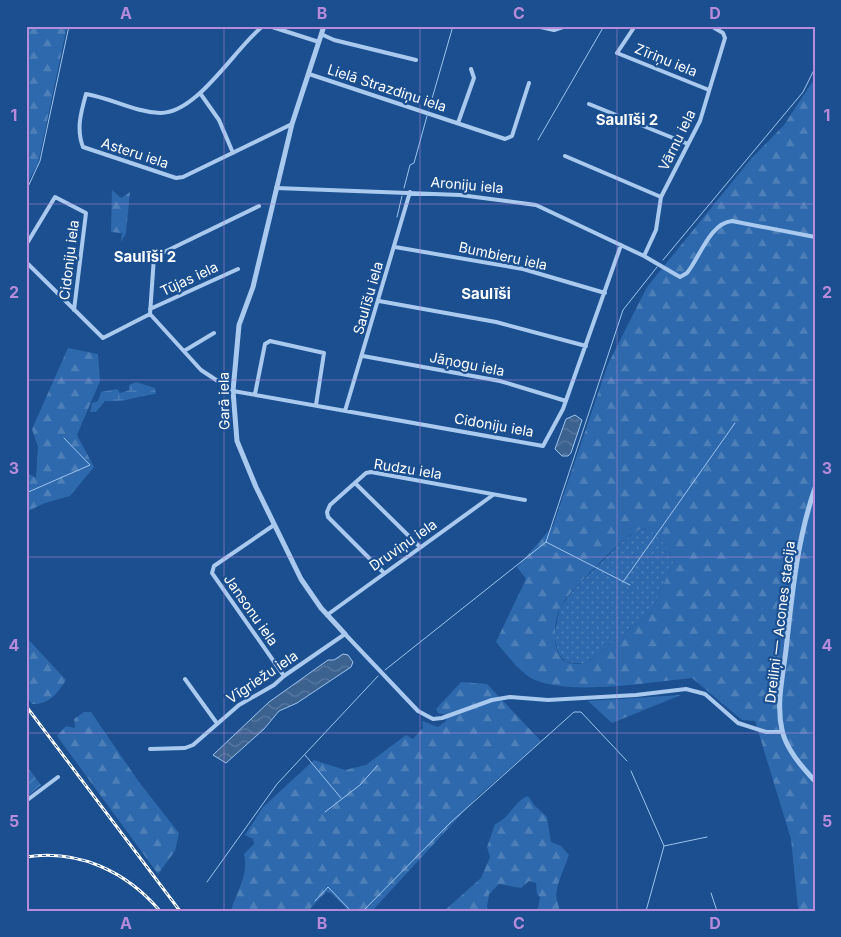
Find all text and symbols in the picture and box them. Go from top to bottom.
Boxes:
text: A [120,3,132,23]
text: B [317,3,327,23]
text: C [513,3,525,23]
text: D [709,3,721,23]
street label: Zīriņu iela [632,39,700,81]
street label: Lielā Strazdiņu iela [325,60,449,116]
text: 1 [11,105,17,125]
text: 1 [824,105,830,125]
street label: Vārnu iela [655,107,699,173]
district label: Saulīši 2 [596,110,658,129]
street label: Asteru iela [99,134,171,171]
street label: Aroniju iela [430,173,504,196]
street label: Cidoniju iela [55,219,82,301]
street label: Bumbieru iela [457,238,549,273]
district label: Saulīši 2 [114,247,176,266]
street label: Tūjas iela [157,258,220,299]
street label: Saulīšu iela [349,259,386,336]
text: 2 [9,282,19,302]
text: 2 [822,282,832,302]
district label: Saulīši [461,284,511,303]
street label: Jāņogu iela [428,348,506,380]
street label: Garā iela [214,372,233,430]
street label: Cidoniju iela [453,409,535,440]
street label: Rudzu iela [373,455,443,482]
text: 3 [9,458,19,478]
text: 3 [822,458,832,478]
street label: Druviņu iela [366,515,440,575]
street label: Dreiliņi — Acones stacija [761,540,799,704]
street label: Jansonu iela [221,571,282,649]
text: 4 [9,635,20,655]
text: 4 [822,635,833,655]
street label: Vīgriežu iela [223,646,301,707]
text: 5 [9,811,19,831]
text: 5 [822,811,832,831]
text: A [120,913,132,933]
text: B [317,913,327,933]
text: C [513,913,525,933]
text: D [709,913,721,933]

